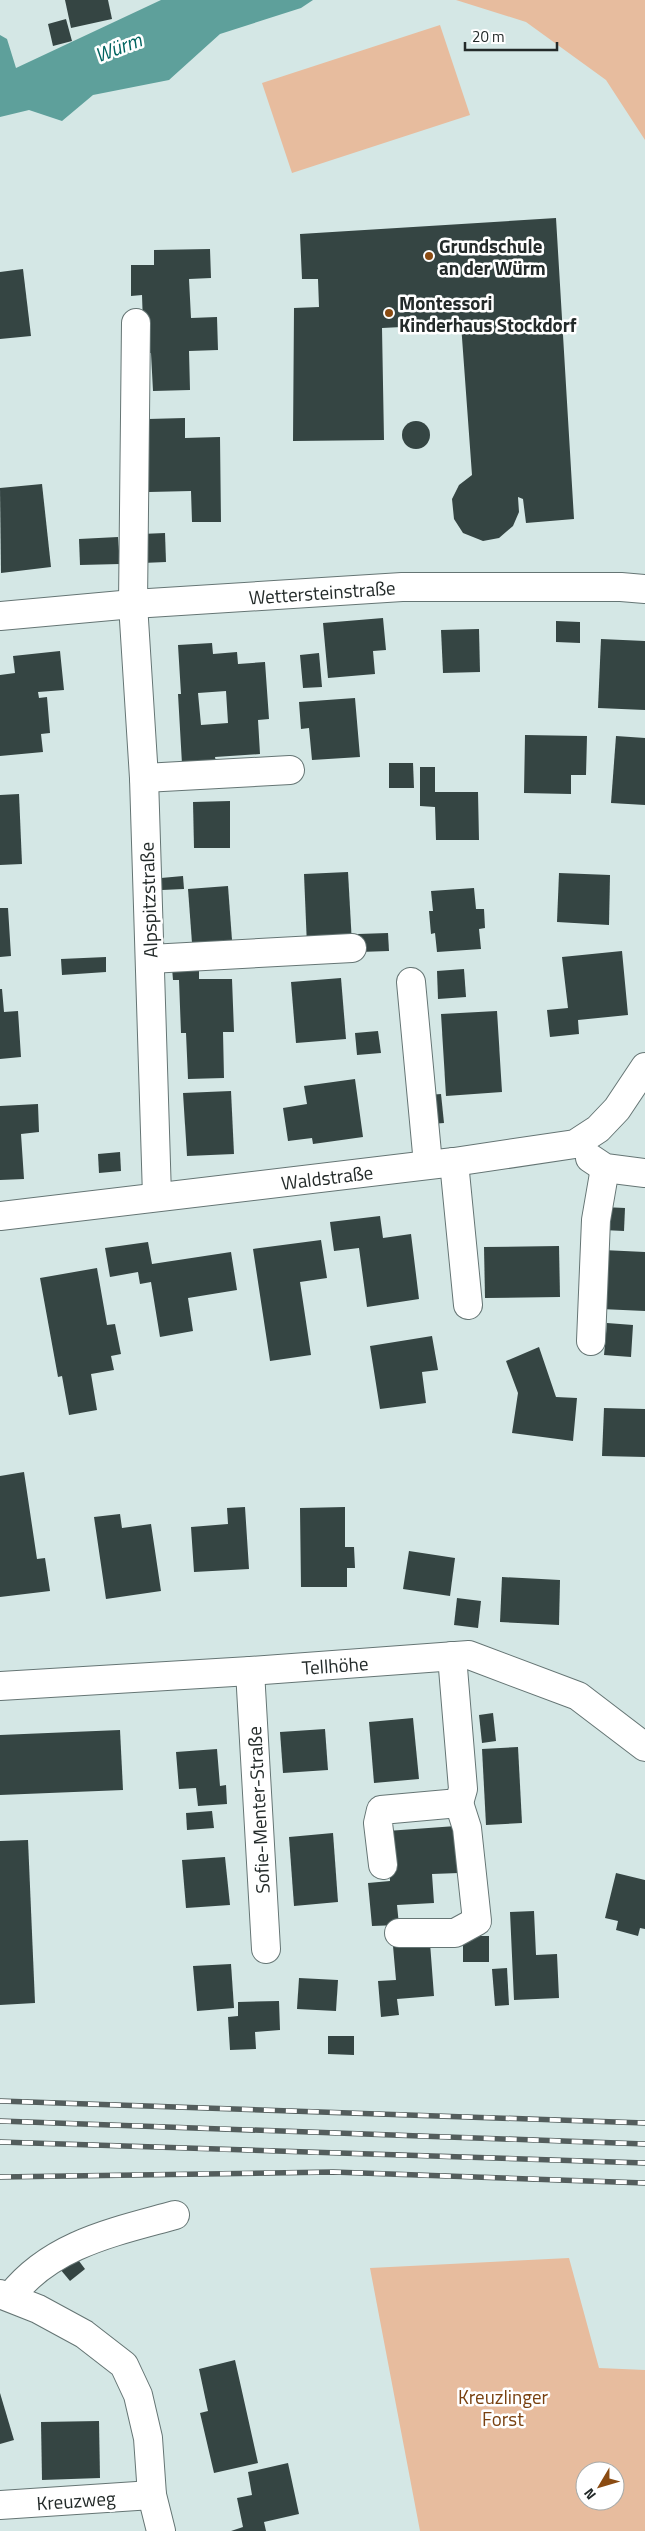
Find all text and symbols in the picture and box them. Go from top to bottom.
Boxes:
scale bar [465,20,558,52]
water label: Würm [90,24,146,70]
text: 20 m [472,25,505,48]
place label: Grundschule an der Würm [439,231,546,282]
marker: Grundschule an der Würm [423,250,435,262]
place label: Montessori Kinderhaus Stockdorf [399,288,577,339]
marker: Montessori Kinderhaus Stockdorf [383,307,395,319]
street label: Wettersteinstraße [248,572,396,612]
street label: Alpspitzstraße [131,841,165,959]
street label: Waldstraße [279,1157,375,1197]
street label: Tellhöhe [301,1648,369,1682]
street label: Sofie-Menter-Straße [239,1726,277,1894]
park label: Kreuzlinger Forst [458,2382,549,2433]
north arrow [575,2461,625,2511]
street label: Kreuzweg [35,2483,117,2517]
text: N [578,2484,601,2505]

